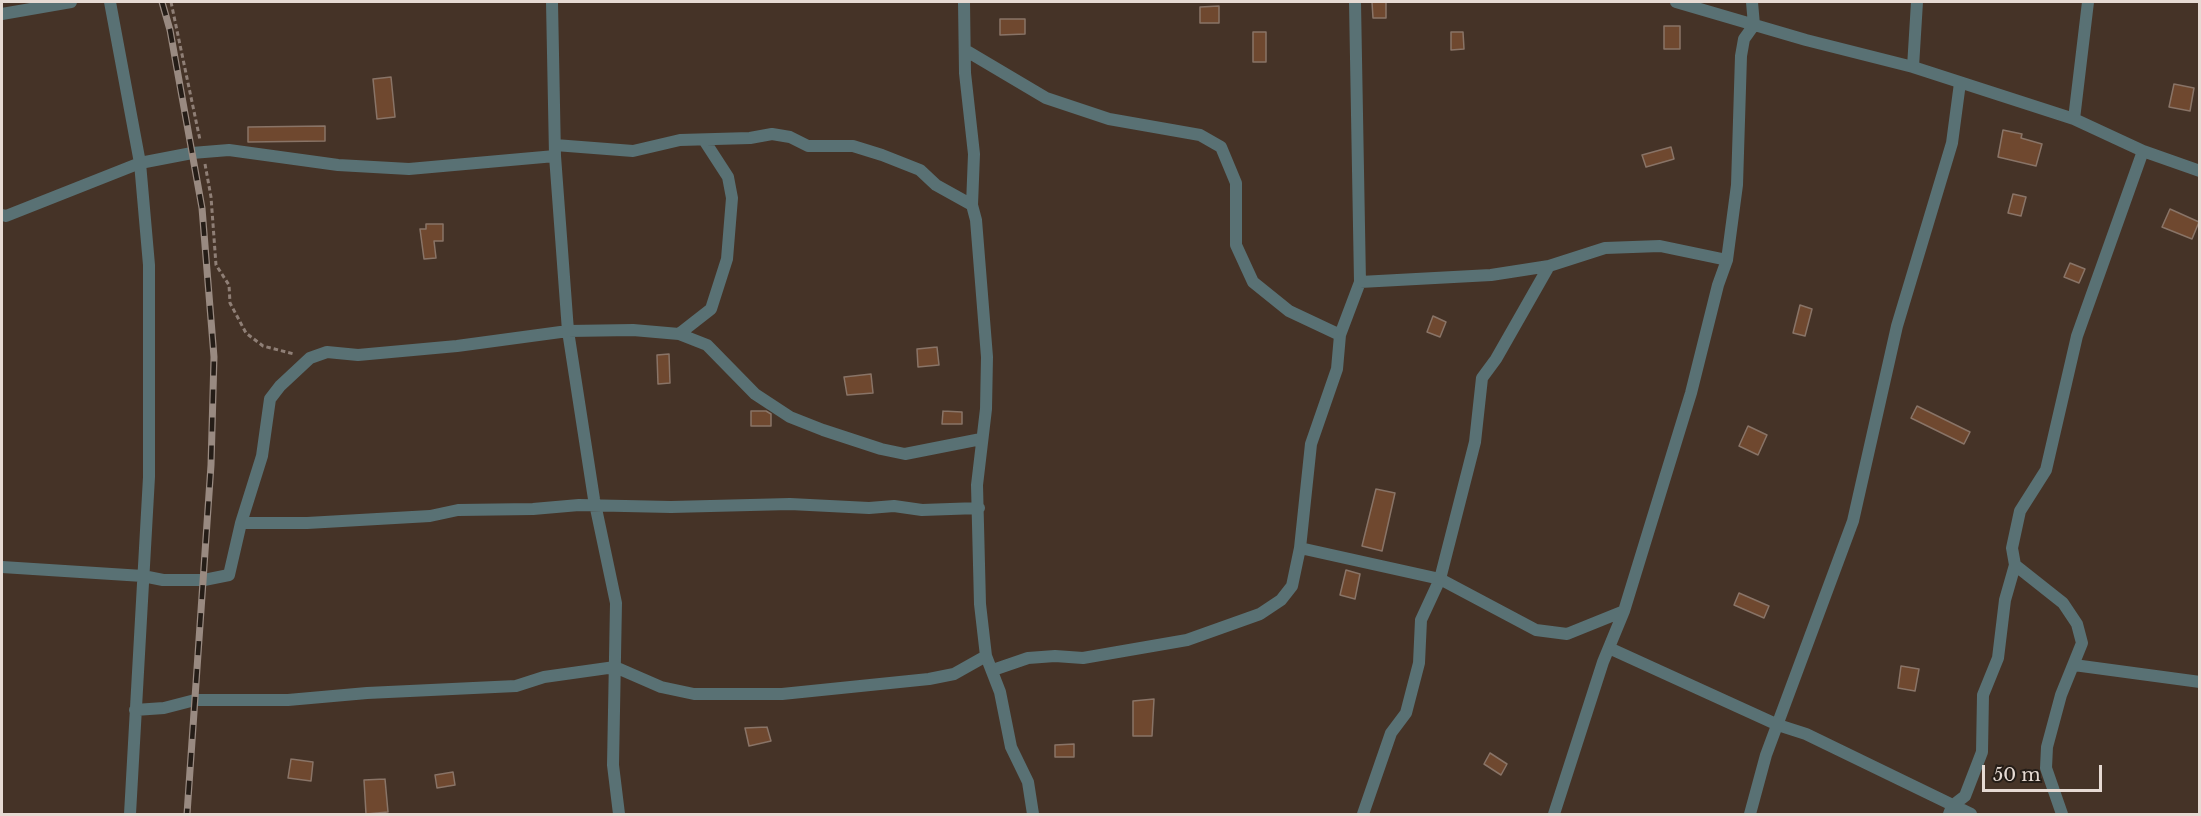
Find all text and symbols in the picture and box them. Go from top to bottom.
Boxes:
scale bar [1985,753,2105,791]
text: 50 m [1993,764,2041,786]

